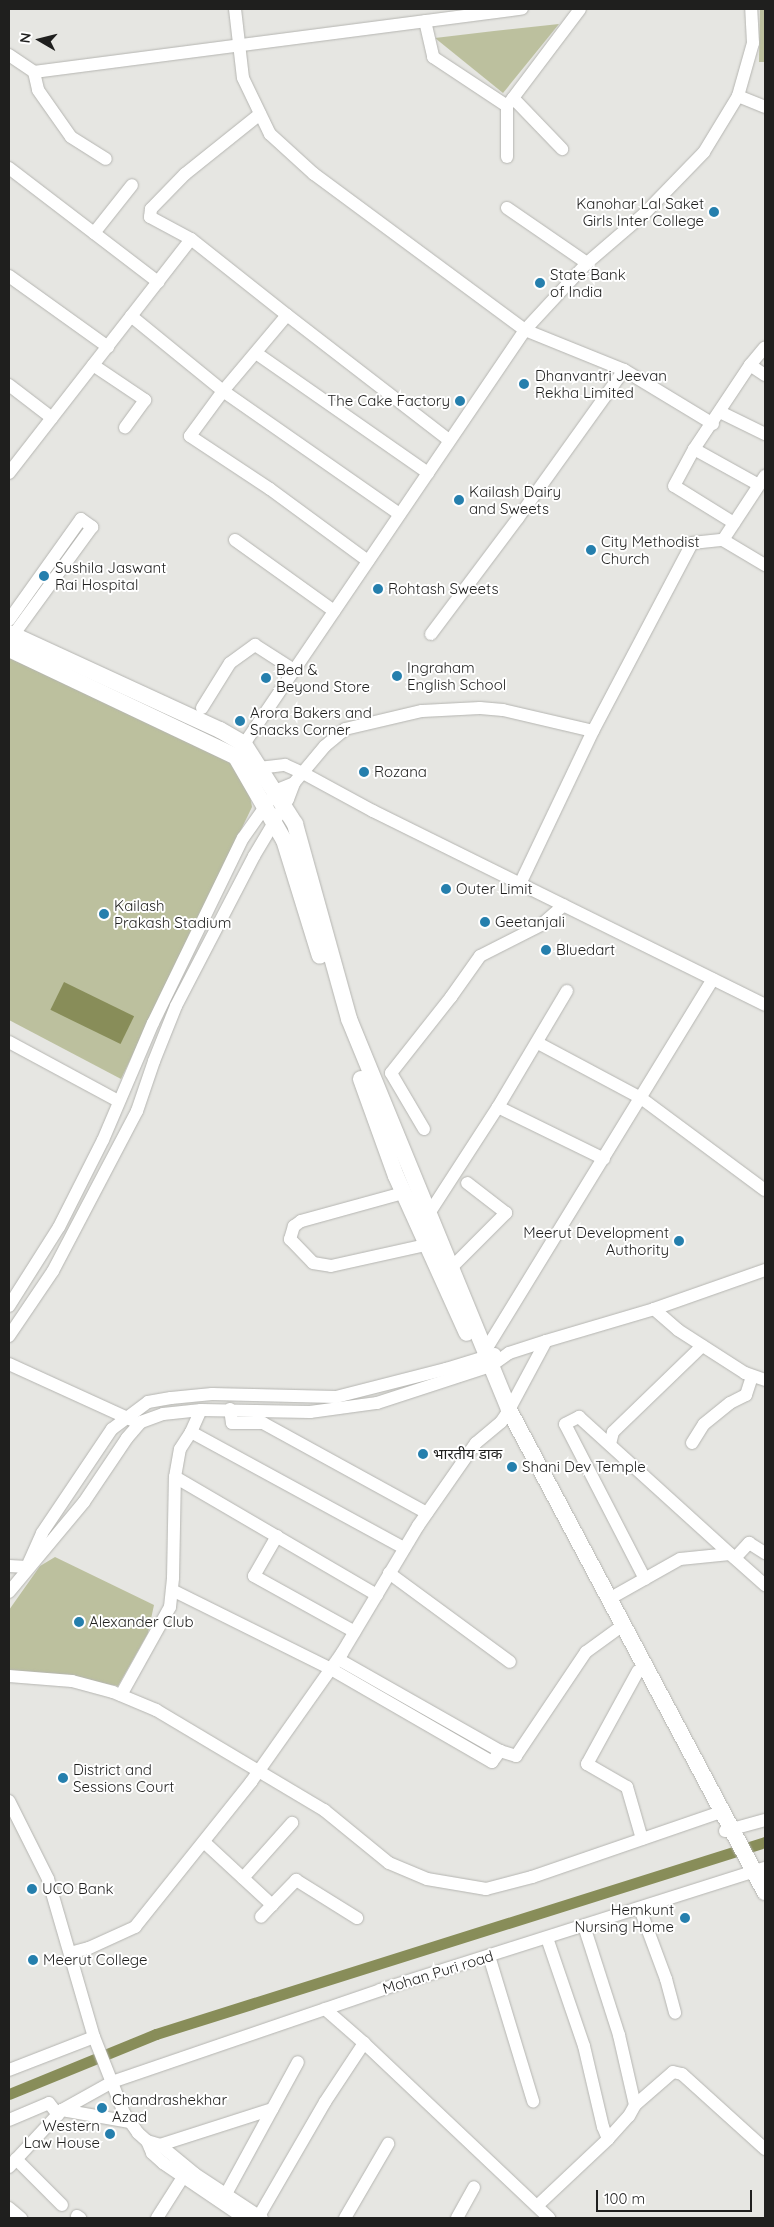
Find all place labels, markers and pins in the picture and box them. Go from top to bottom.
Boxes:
place label: Kanohar Lal Saket Girls Inter College [576,194,704,229]
marker: Kanohar Lal Saket Girls Inter College [708,206,720,218]
place label: State Bank of India [550,265,626,300]
marker: State Bank of India [534,277,546,289]
place label: Dhanvantri Jeevan Rekha Limited [535,366,667,401]
marker: Dhanvantri Jeevan Rekha Limited [517,377,531,391]
place label: The Cake Factory [327,392,450,410]
marker: The Cake Factory [454,395,466,407]
place label: Kailash Dairy and Sweets [469,482,561,517]
marker: Kailash Dairy and Sweets [453,494,465,506]
place label: City Methodist Church [601,532,700,567]
marker: City Methodist Church [585,544,597,556]
place label: Sushila Jaswant Rai Hospital [55,558,166,593]
marker: Sushila Jaswant Rai Hospital [37,569,51,583]
place label: Rohtash Sweets [388,580,498,598]
marker: Rohtash Sweets [372,583,384,595]
place label: Ingraham English School [407,658,506,693]
place label: Bed & Beyond Store [276,660,370,695]
marker: Ingraham English School [391,670,403,682]
marker: Bed & Beyond Store [260,672,272,684]
place label: Arora Bakers and Snacks Corner [250,703,372,738]
marker: Arora Bakers and Snacks Corner [234,715,246,727]
place label: Rozana [374,763,427,781]
marker: Rozana [358,766,370,778]
place label: Outer Limit [456,880,533,898]
marker: Outer Limit [440,883,452,895]
place label: Kailash Prakash Stadium [114,896,231,931]
marker: Kailash Prakash Stadium [98,908,110,920]
place label: Geetanjali [495,913,565,931]
marker: Geetanjali [479,916,491,928]
place label: Bluedart [556,941,615,959]
marker: Bluedart [540,944,552,956]
place label: Meerut Development Authority [523,1223,669,1258]
marker: Meerut Development Authority [673,1235,685,1247]
place label: भारतीय डाक [433,1445,502,1463]
marker: भारतीय डाक [417,1448,429,1460]
place label: Shani Dev Temple [522,1458,646,1476]
marker: Shani Dev Temple [506,1461,518,1473]
place label: Alexander Club [89,1613,194,1631]
marker: Alexander Club [73,1616,85,1628]
place label: District and Sessions Court [73,1760,174,1795]
marker: District and Sessions Court [57,1772,69,1784]
place label: UCO Bank [42,1880,114,1898]
marker: UCO Bank [26,1883,38,1895]
place label: Hemkunt Nursing Home [574,1900,674,1935]
marker: Hemkunt Nursing Home [678,1911,692,1925]
place label: Meerut College [43,1951,147,1969]
marker: Meerut College [27,1954,39,1966]
place label: Chandrashekhar Azad [112,2090,227,2125]
marker: Chandrashekhar Azad [96,2102,108,2114]
place label: Western Law House [24,2116,100,2151]
marker: Western Law House [104,2128,116,2140]

